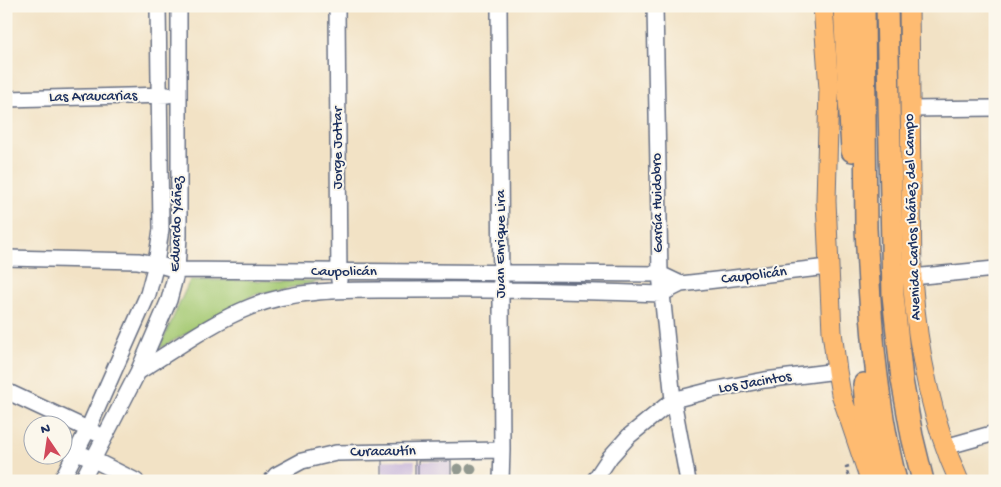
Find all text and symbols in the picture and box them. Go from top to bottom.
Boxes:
street label: Las Araucarias [49,87,138,107]
street label: Jorge Jottar [329,105,347,189]
street label: Avenida Carlos Ibáñez del Campo [900,113,926,321]
street label: García Huidobro [648,153,668,253]
street label: Eduardo Yáñez [166,175,188,272]
street label: Juan Enrique Lira [492,189,510,298]
street label: Caupolicán [311,263,377,281]
street label: Caupolicán [720,263,788,289]
street label: Los Jacintos [717,368,793,398]
north arrow [22,414,72,464]
text: N [39,420,52,439]
street label: Curacautín [350,442,416,462]

